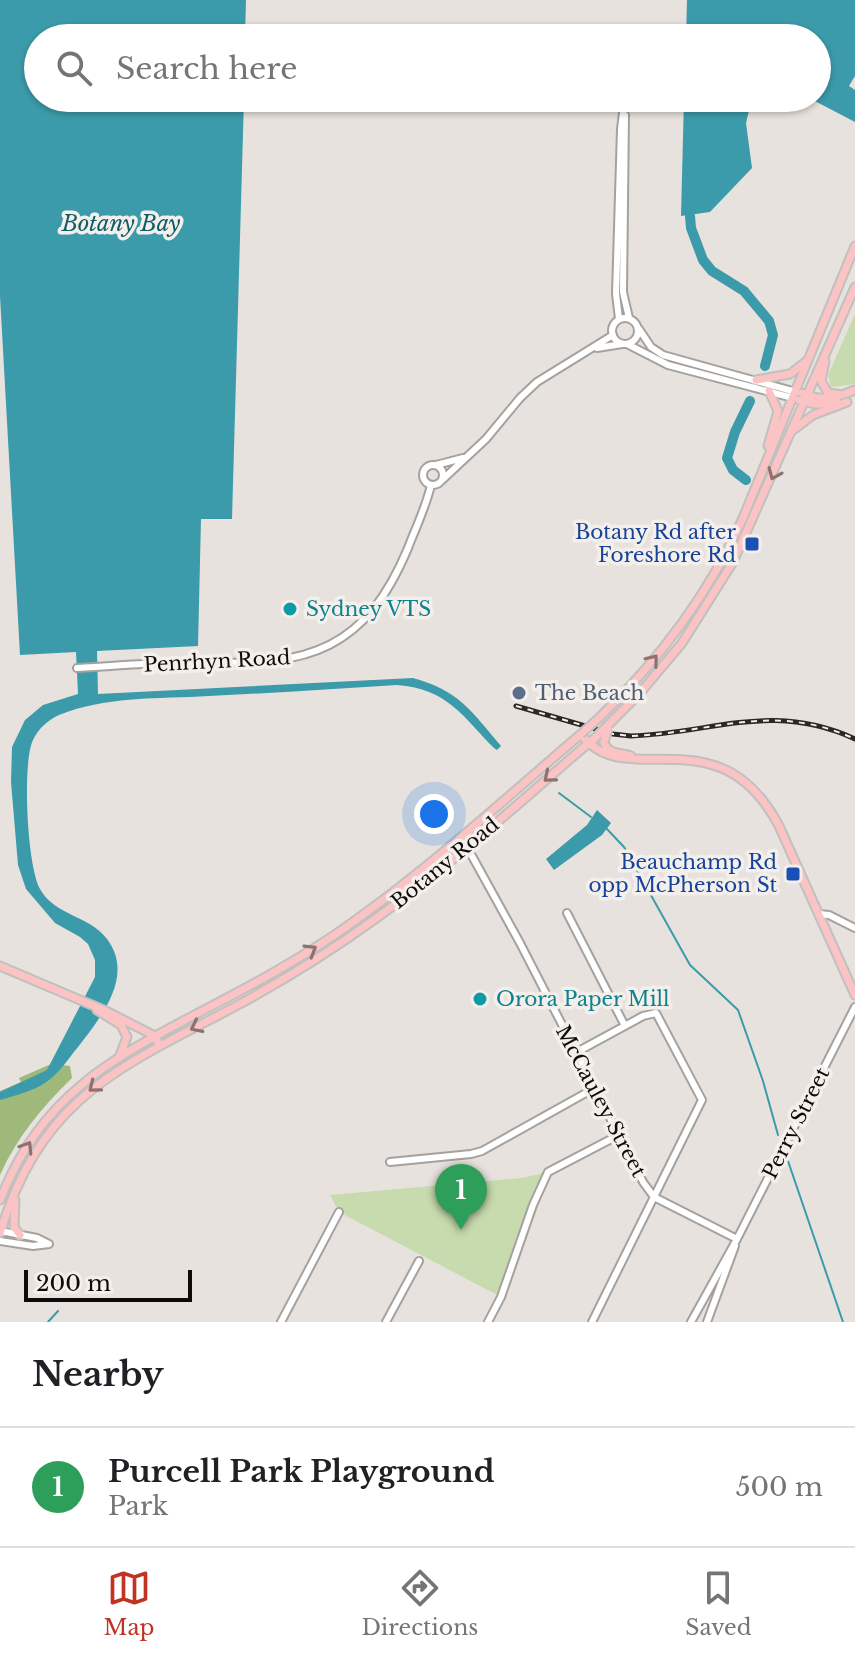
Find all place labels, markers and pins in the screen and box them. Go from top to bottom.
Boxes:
place label: Botany Rd after Foreshore Rd [575,520,736,567]
marker: Botany Rd after Foreshore Rd [743,535,761,553]
place label: Sydney VTS [306,597,431,621]
marker: Sydney VTS [281,600,299,618]
place label: The Beach [535,681,645,705]
marker: The Beach [510,684,528,702]
place label: Beauchamp Rd opp McPherson St [588,850,777,897]
marker: Beauchamp Rd opp McPherson St [784,865,802,883]
place label: Orora Paper Mill [496,987,669,1011]
marker: Orora Paper Mill [471,990,489,1008]
pin: 1 [435,1164,487,1230]

